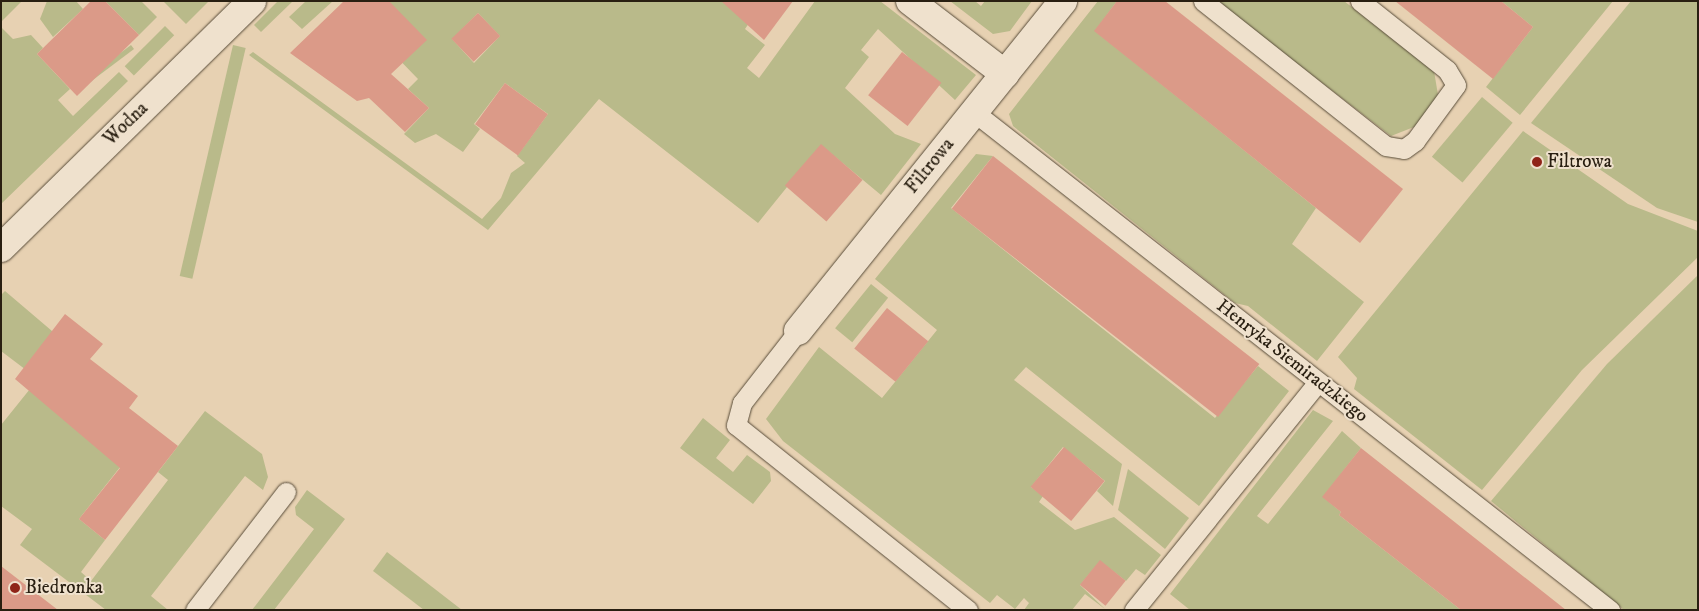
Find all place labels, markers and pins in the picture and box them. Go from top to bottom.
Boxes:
place label: Filtrowa [1547,151,1612,173]
marker: Filtrowa [1531,156,1543,168]
place label: Biedronka [25,577,103,599]
marker: Biedronka [9,582,21,594]

